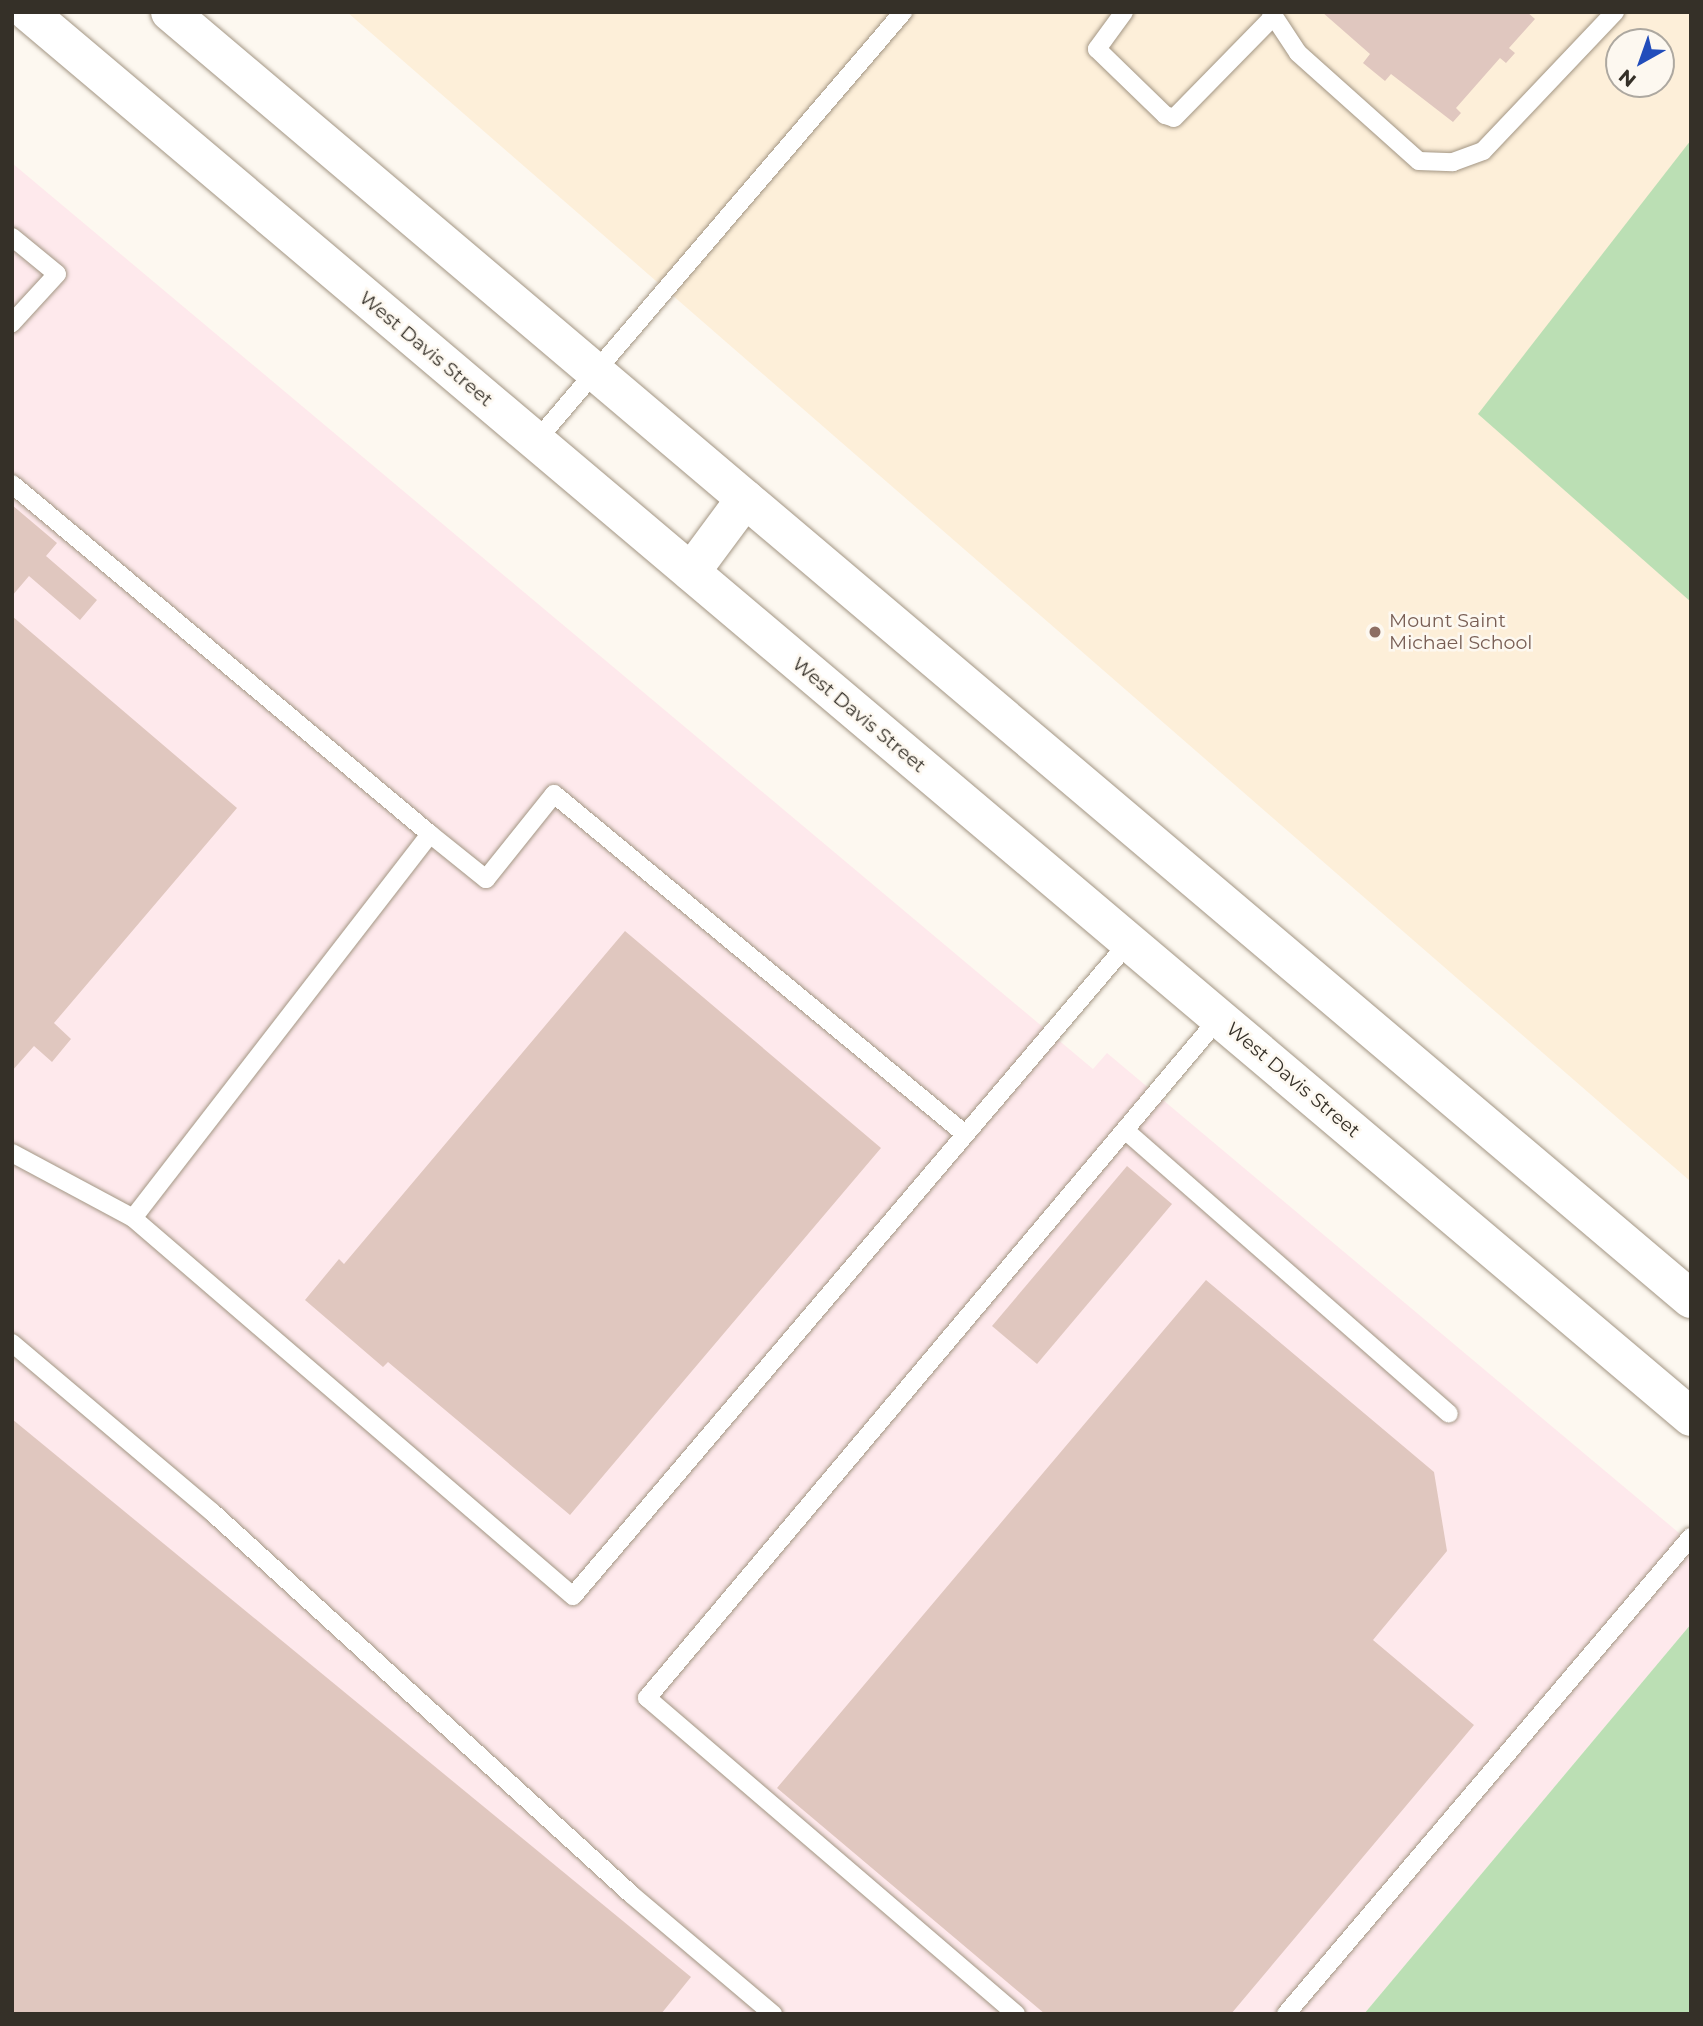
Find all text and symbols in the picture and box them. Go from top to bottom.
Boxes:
north arrow [1605,28,1675,98]
text: N [1614,64,1641,92]
street label: West Davis Street [355,286,497,412]
place label: Mount Saint Michael School [1389,610,1532,654]
marker: Mount Saint Michael School [1367,624,1383,640]
street label: West Davis Street [788,652,930,778]
street label: West Davis Street [1222,1017,1364,1143]

